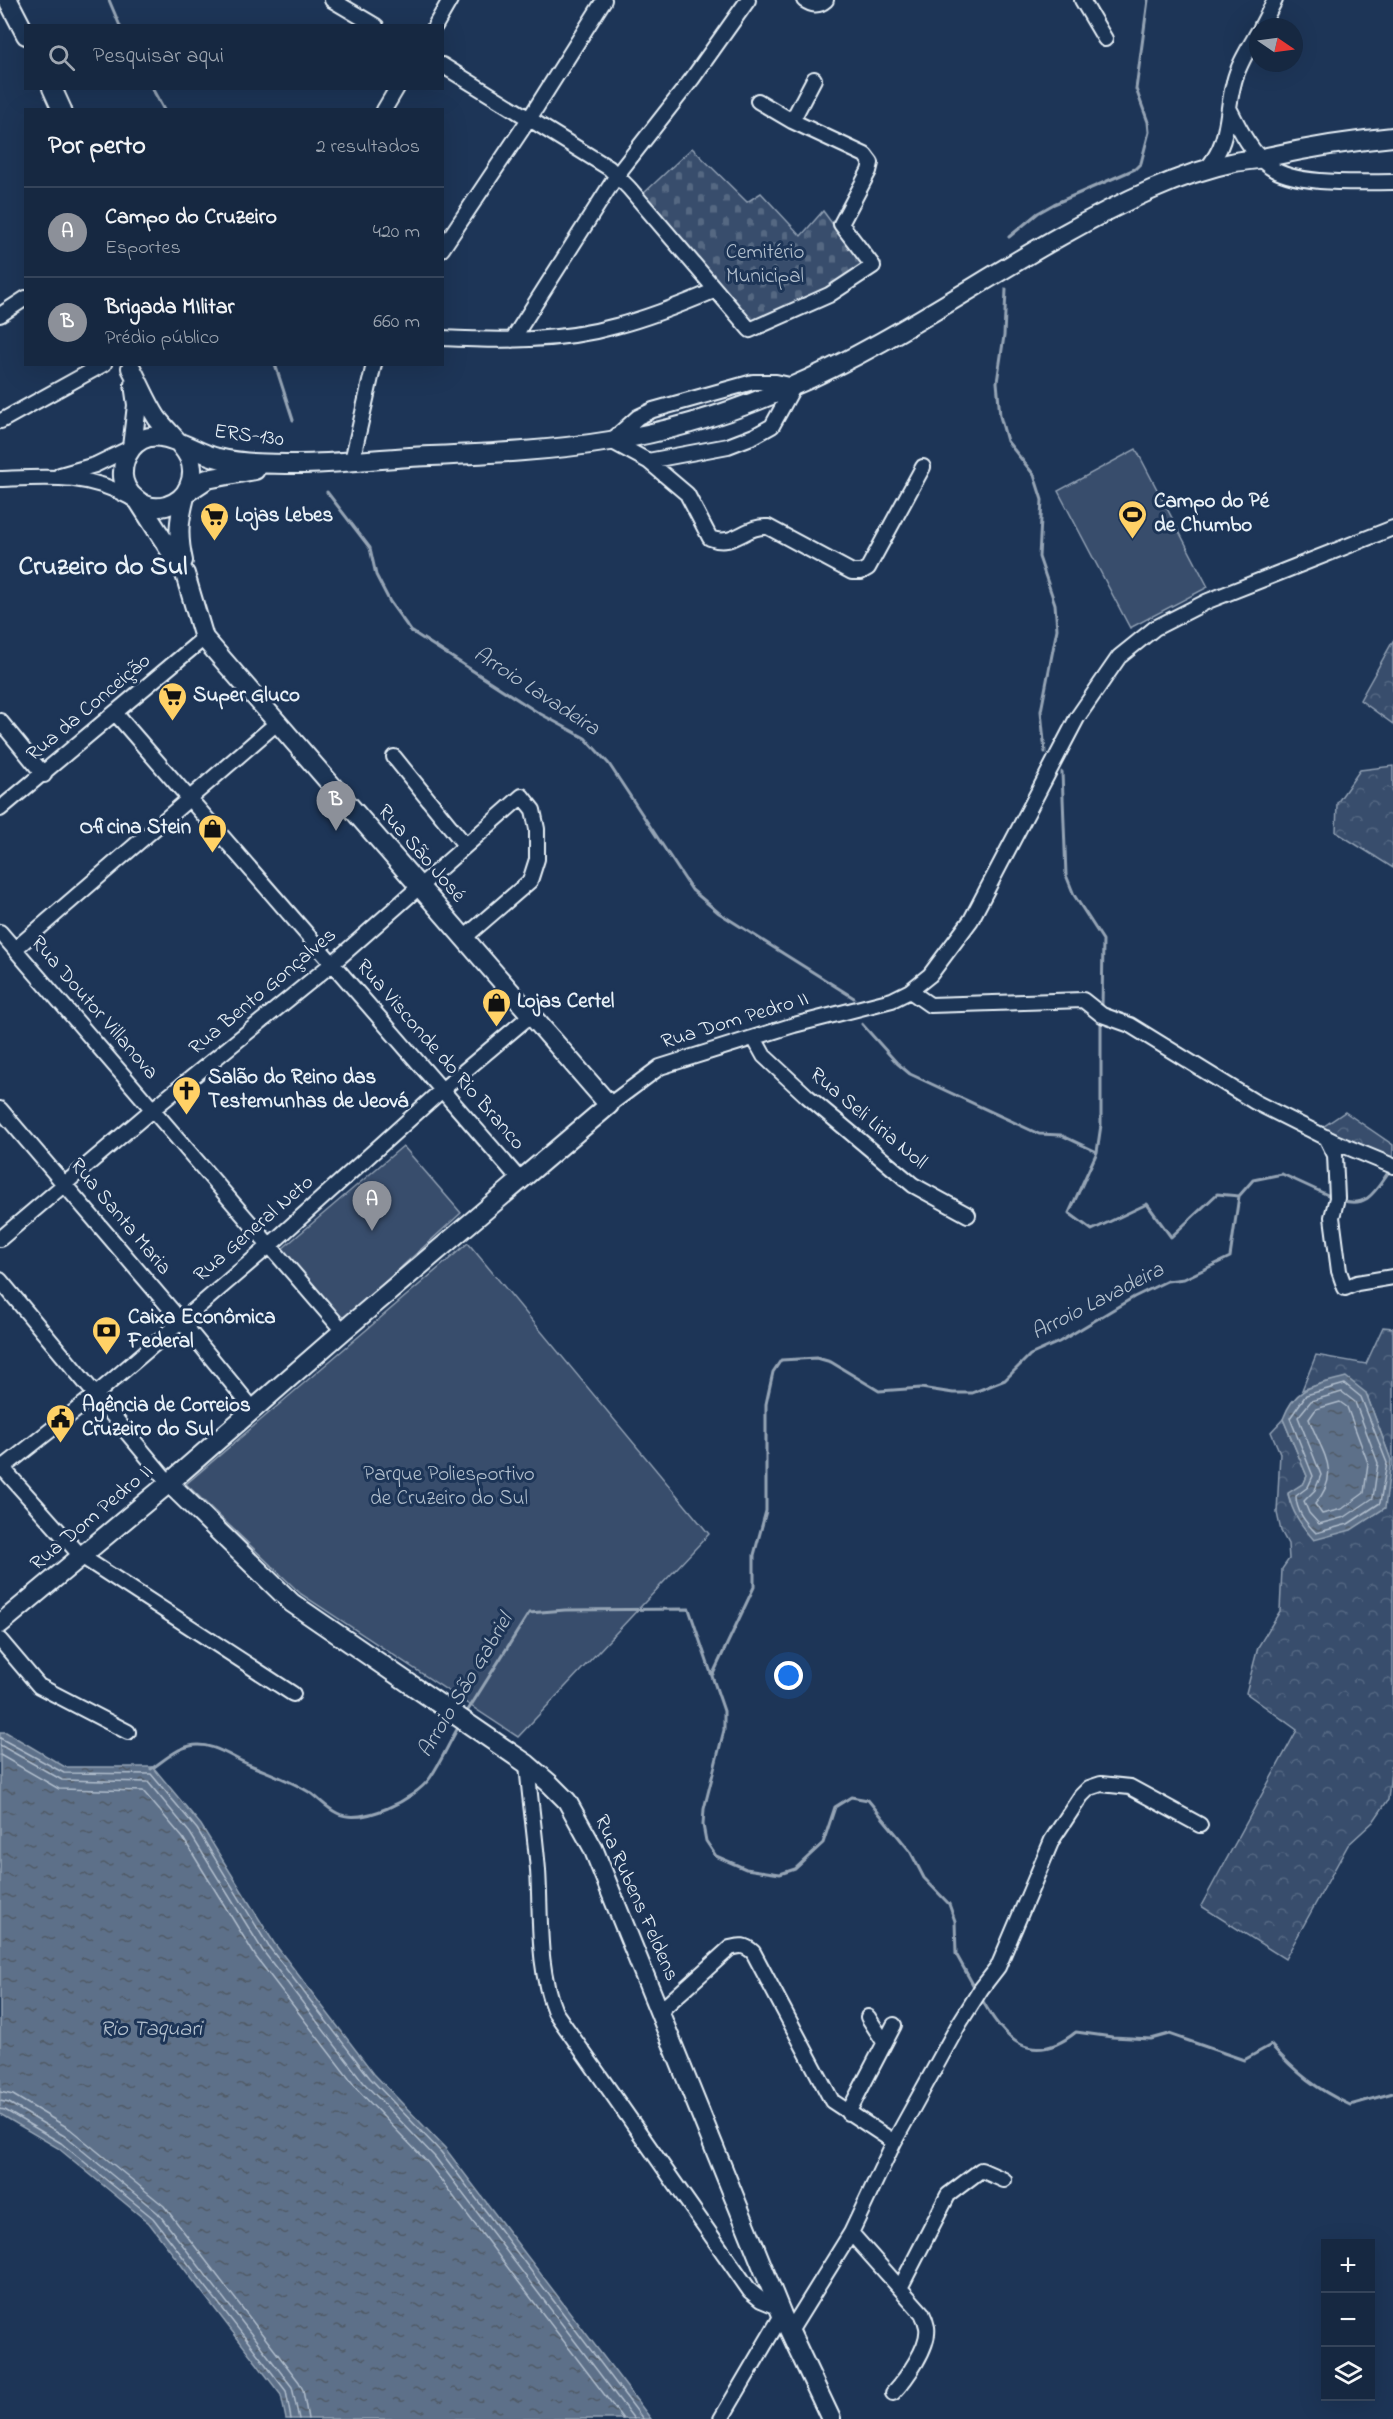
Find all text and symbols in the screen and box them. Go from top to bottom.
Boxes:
north arrow [1249,18,1303,72]
search box [24,24,444,90]
icon: search [45,41,78,74]
text: Pesquisar aqui [93,41,224,73]
text: Por perto [48,128,146,166]
text: 2 resultados [316,133,420,162]
text: Campo do Cruzeiro [105,202,277,234]
text: A [61,218,74,247]
text: 420 m [373,218,420,247]
text: Esportes [105,234,181,263]
park label: Cemitério Municipal [726,238,804,292]
text: Brigada MIlitar [105,292,234,324]
text: B [61,308,74,337]
text: 660 m [373,308,420,337]
text: Prédio público [105,324,219,353]
street label: ERS-130 [212,417,286,455]
place label: Campo do Pé de Chumbo [1154,487,1270,541]
sports icon: Campo do Pé de Chumbo [1117,498,1149,540]
supermarket icon: Lojas Lebes [198,500,230,542]
place label: Lojas Lebes [235,501,333,531]
district label: Cruzeiro do Sul [18,548,188,587]
water label: Arroio Lavadeira [467,639,606,745]
street label: Rua da Conceição [20,647,158,769]
supermarket icon: Super Gluco [156,680,188,722]
place label: Super Gluco [193,681,300,711]
pin: B [316,782,356,831]
street label: Rua São José [370,798,473,910]
shop icon: Oficina Stein [196,812,228,854]
place label: Oficina Stein [80,813,191,843]
street label: Rua Bento Gonçalves [183,921,343,1063]
street label: Rua Doutor Villanova [23,929,165,1087]
street label: Rua Visconde do Rio Branco [348,953,532,1157]
street label: Rua Dom Pedro II [658,984,812,1058]
shop icon: Lojas Certel [480,986,512,1028]
place label: Lojas Certel [517,987,615,1017]
street label: Rua Seli Liria Noll [803,1061,933,1177]
place label: Salão do Reino das Testemunhas de Jeová [208,1063,409,1117]
church icon: Salão do Reino das Testemunhas de Jeová [171,1074,203,1116]
street label: Rua Santa Maria [62,1152,178,1282]
street label: Rua General Neto [187,1168,321,1290]
pin: A [352,1182,392,1231]
water label: Arroio Lavadeira [1026,1254,1171,1349]
place label: Caixa Econômica Federal [127,1303,276,1357]
bank icon: Caixa Econômica Federal [91,1314,123,1356]
place label: Agência de Correios Cruzeiro do Sul [82,1391,251,1445]
public building icon: Agência de Correios Cruzeiro do Sul [45,1402,77,1444]
street label: Rua Dom Pedro II [24,1457,160,1579]
park label: Parque Poliesportivo de Cruzeiro do Sul [363,1460,535,1514]
water label: Arroio São Gabriel [410,1606,523,1764]
your location [774,1661,803,1690]
street label: Rua Rubens Feldens [586,1810,686,1986]
water label: Rio Taquari [100,2014,204,2046]
map controls [1321,2239,1375,2401]
button: + [1321,2239,1375,2293]
button: − [1321,2293,1375,2347]
button: layers [1321,2347,1375,2401]

